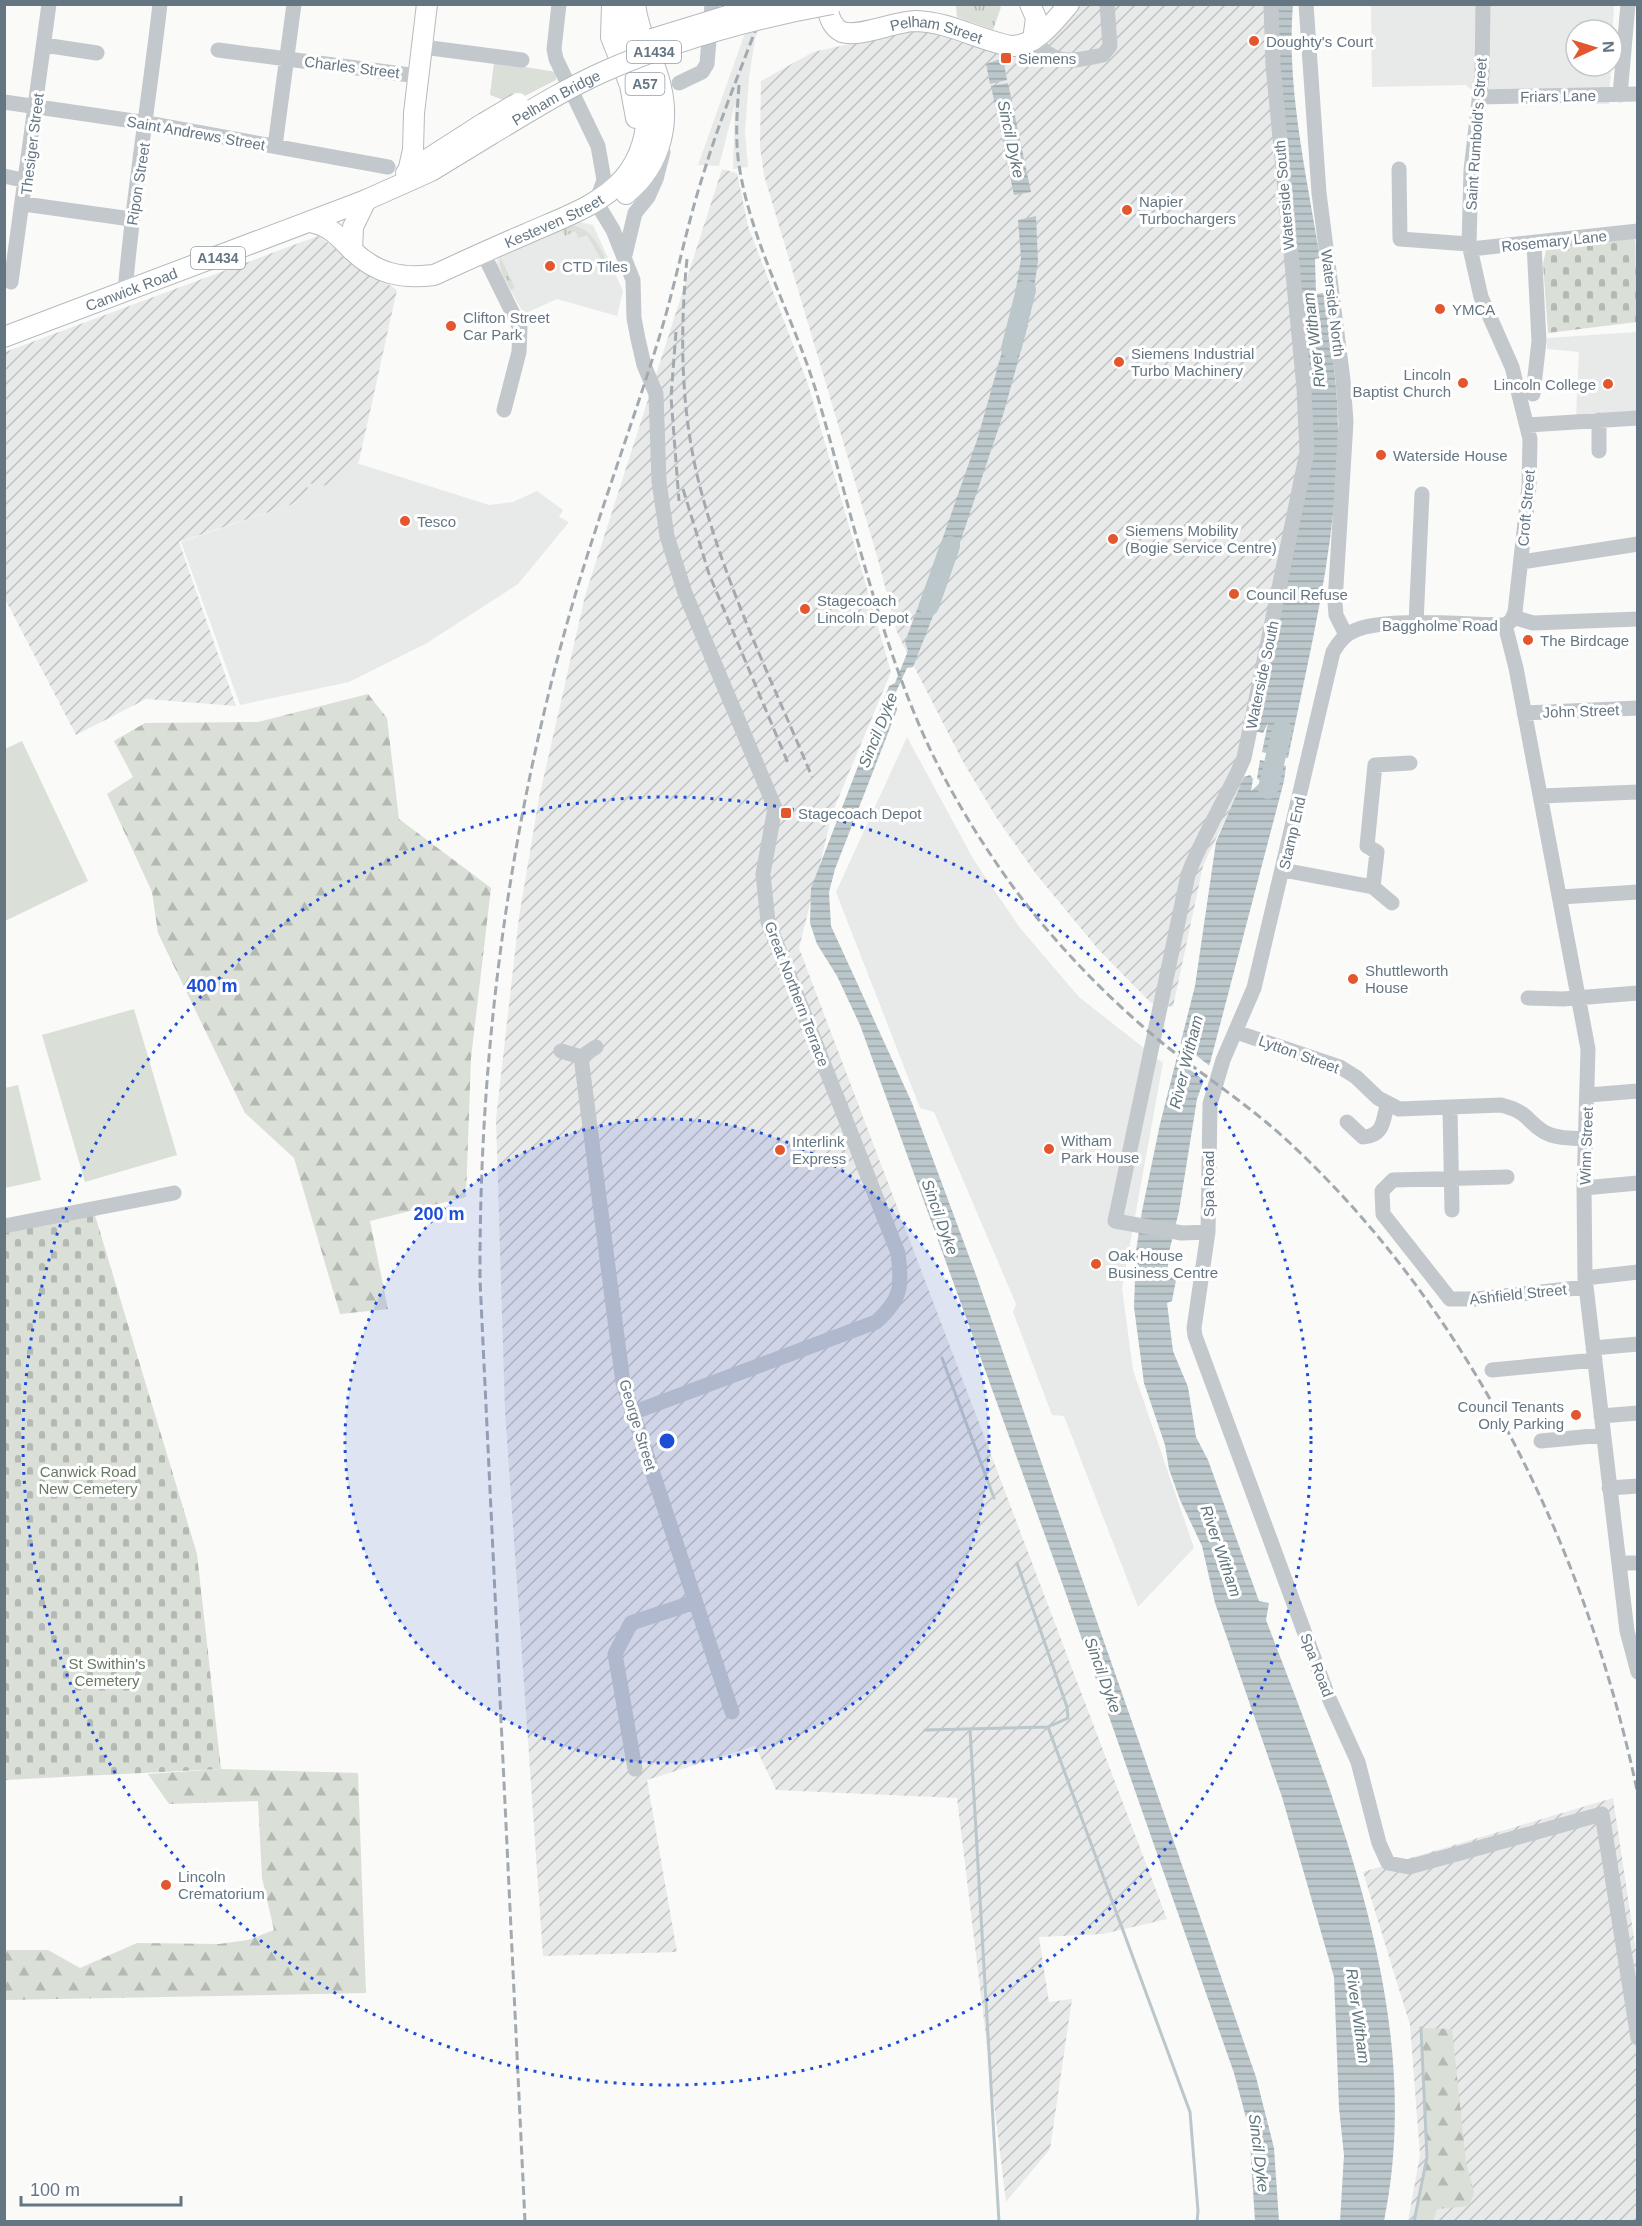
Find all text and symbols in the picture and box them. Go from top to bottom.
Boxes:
street label: Pelham Street [888,12,986,46]
north arrow [1564,18,1624,78]
place label: Doughty's Court [1266,33,1374,50]
marker: Doughty's Court [1247,34,1261,48]
road number: A1434 [627,41,681,63]
text: N [1600,41,1617,53]
place label: Siemens [1018,50,1076,67]
marker: Siemens [999,51,1013,65]
street label: Charles Street [303,53,401,81]
street label: Saint Rumbold's Street [1462,56,1490,211]
street label: Pelham Bridge [509,66,603,129]
road number: A57 [626,73,664,95]
street label: Friars Lane [1520,87,1596,105]
street label: Thesiger Street [17,91,47,196]
water label: Sincil Dyke [994,99,1028,180]
street label: Saint Andrews Street [126,112,267,154]
street label: Waterside South [1271,139,1297,251]
street label: Ripon Street [123,141,153,227]
street label: Kesteven Street [502,190,607,251]
place label: Napier Turbochargers [1139,193,1236,227]
marker: Napier Turbochargers [1120,203,1134,217]
street label: Rosemary Lane [1500,227,1608,255]
road number: A1434 [191,247,245,269]
street label: Waterside North [1318,248,1348,358]
place label: CTD Tiles [562,258,628,275]
marker: CTD Tiles [543,259,557,273]
street label: Canwick Road [83,264,179,314]
water label: River Witham [1300,291,1328,389]
place label: YMCA [1452,301,1495,318]
marker: YMCA [1433,302,1447,316]
place label: Clifton Street Car Park [463,309,551,343]
marker: Clifton Street Car Park [444,319,458,333]
place label: Siemens Industrial Turbo Machinery [1131,345,1254,379]
marker: Siemens Industrial Turbo Machinery [1112,355,1126,369]
place label: Lincoln Baptist Church [1353,366,1451,400]
marker: Lincoln Baptist Church [1456,376,1470,390]
place label: Lincoln College [1493,376,1596,393]
marker: Lincoln College [1601,377,1615,391]
place label: Waterside House [1393,447,1508,464]
marker: Waterside House [1374,448,1388,462]
street label: Croft Street [1514,468,1538,547]
place label: Tesco [417,513,456,530]
marker: Tesco [398,514,412,528]
place label: Siemens Mobility (Bogie Service Centre) [1125,522,1277,556]
marker: Siemens Mobility (Bogie Service Centre) [1106,532,1120,546]
place label: Council Refuse [1246,586,1348,603]
marker: Council Refuse [1227,587,1241,601]
place label: Stagecoach Lincoln Depot [817,592,910,626]
marker: Stagecoach Lincoln Depot [798,602,812,616]
street label: Baggholme Road [1382,617,1498,634]
street label: Waterside South [1242,619,1282,731]
place label: The Birdcage [1540,632,1629,649]
marker: The Birdcage [1521,633,1535,647]
water label: Sincil Dyke [855,690,901,770]
street label: John Street [1542,701,1620,721]
street label: Stamp End [1275,795,1309,871]
place label: Stagecoach Depot [798,805,922,822]
marker: Stagecoach Depot [779,806,793,820]
street label: Great Northern Terrace [761,919,833,1069]
place label: Shuttleworth House [1365,962,1448,996]
marker: Shuttleworth House [1346,972,1360,986]
text: 400 m [186,976,238,996]
water label: River Witham [1166,1013,1206,1111]
street label: Lytton Street [1256,1032,1342,1077]
street label: Winn Street [1576,1106,1596,1185]
place label: Witham Park House [1061,1132,1139,1166]
place label: Interlink Express [792,1133,846,1167]
marker: Witham Park House [1042,1142,1056,1156]
marker: Interlink Express [773,1143,787,1157]
street label: Spa Road [1200,1151,1217,1217]
water label: Sincil Dyke [918,1177,962,1257]
text: 200 m [413,1204,465,1224]
place label: Oak House Business Centre [1108,1247,1218,1281]
marker: Oak House Business Centre [1089,1257,1103,1271]
street label: Ashfield Street [1469,1280,1568,1308]
street label: George Street [616,1377,660,1473]
place label: Council Tenants Only Parking [1458,1398,1564,1432]
marker: Council Tenants Only Parking [1569,1408,1583,1422]
centre of rings [657,1431,677,1451]
park label: Canwick Road New Cemetery [38,1463,138,1497]
water label: River Witham [1197,1503,1245,1599]
street label: Spa Road [1297,1631,1337,1699]
water label: Sincil Dyke [1081,1635,1125,1715]
park label: St Swithin's Cemetery [68,1655,146,1689]
place label: Lincoln Crematorium [178,1868,265,1902]
marker: Lincoln Crematorium [159,1878,173,1892]
water label: River Witham [1343,1967,1373,2065]
water label: Sincil Dyke [1246,2113,1272,2193]
scale bar [21,2169,182,2207]
text: 100 m [30,2180,80,2200]

